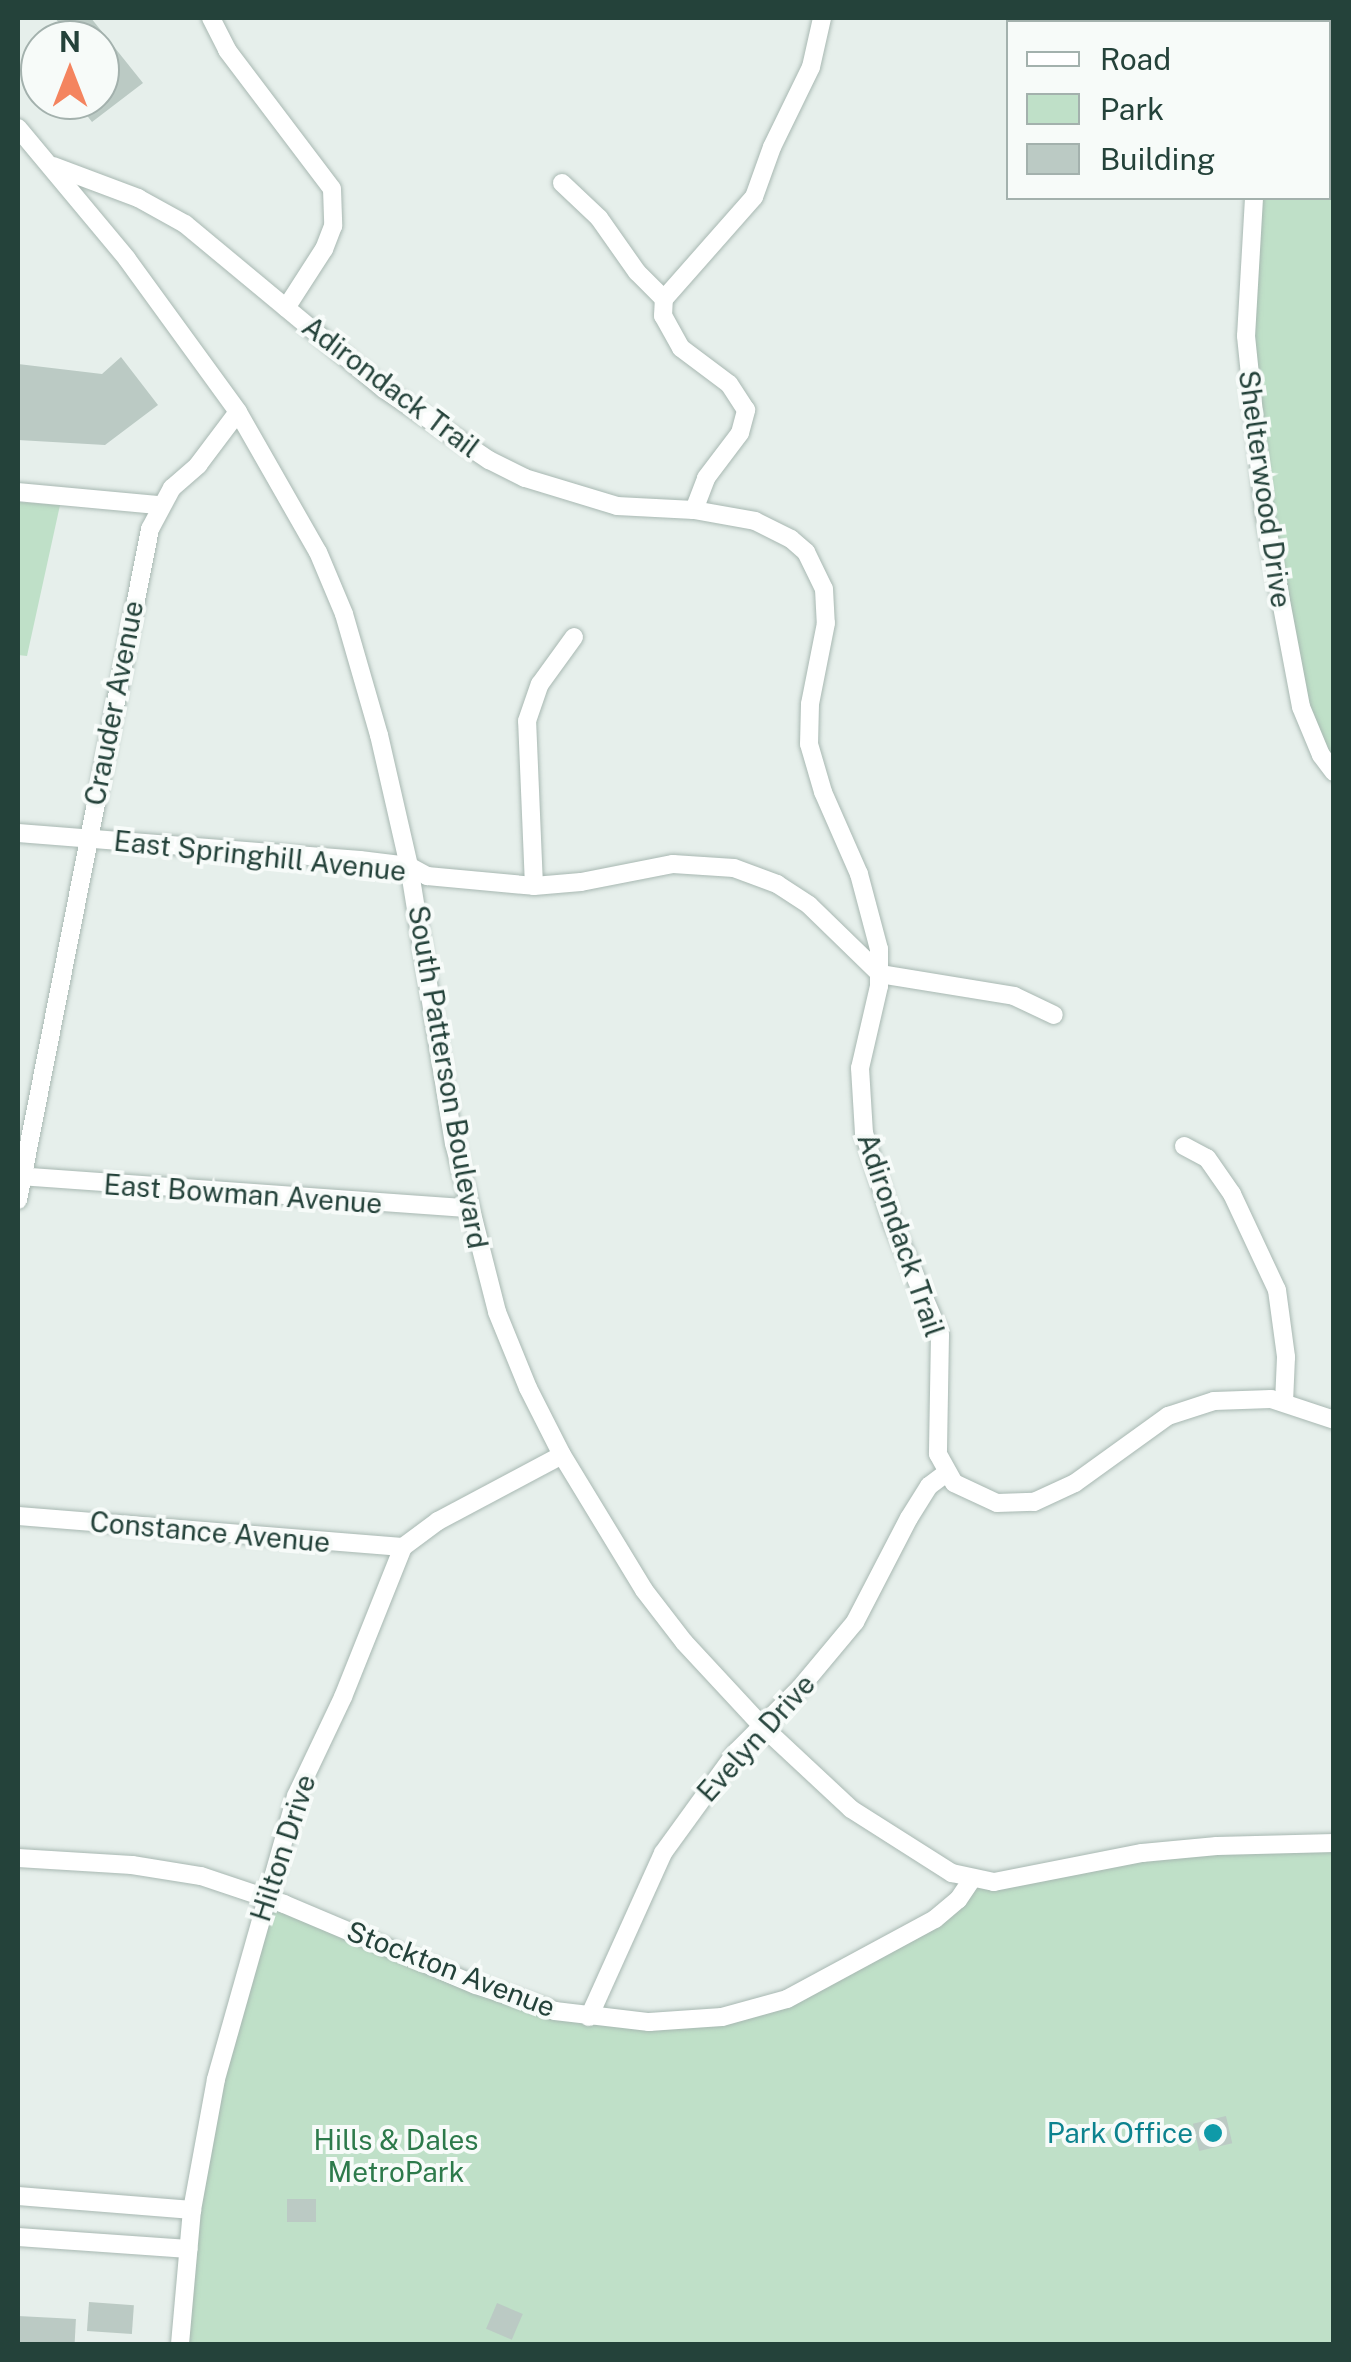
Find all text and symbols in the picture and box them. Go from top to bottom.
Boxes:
north arrow [20,20,120,120]
legend [1006,20,1331,200]
text: N [59,25,81,58]
text: Road [1100,41,1171,77]
text: Park [1100,91,1164,127]
text: Building [1100,141,1215,177]
street label: Adirondack Trail [296,309,486,465]
street label: Shelterwood Drive [1232,368,1298,610]
street label: Crauder Avenue [78,598,150,808]
street label: East Springhill Avenue [112,824,408,888]
street label: South Patterson Boulevard [401,903,495,1251]
street label: Adirondack Trail [850,1129,952,1341]
street label: East Bowman Avenue [103,1168,383,1220]
street label: Constance Avenue [88,1505,332,1559]
street label: Evelyn Drive [690,1667,822,1809]
street label: Hilton Drive [243,1770,323,1926]
street label: Stockton Avenue [342,1914,560,2024]
place label: Park Office [1047,2116,1193,2150]
marker: Park Office [1202,2122,1224,2144]
park label: Hills & Dales MetroPark [314,2123,478,2189]

